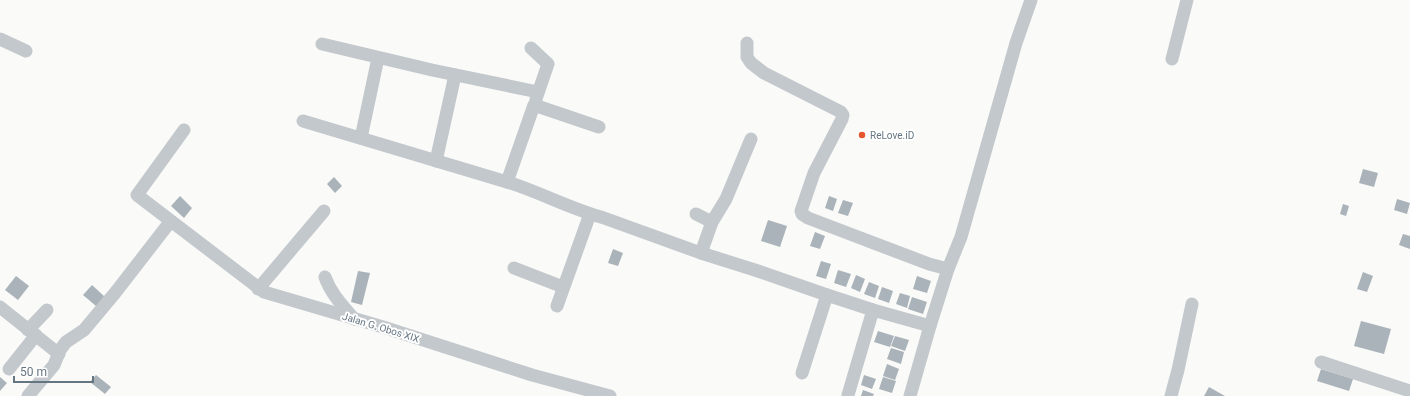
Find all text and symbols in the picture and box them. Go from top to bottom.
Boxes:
marker: ReLove.iD [857,130,867,140]
place label: ReLove.iD [870,130,914,141]
street label: Jalan G. Obos XIX [341,311,421,344]
scale bar [14,358,93,384]
text: 50 m [20,365,47,379]

